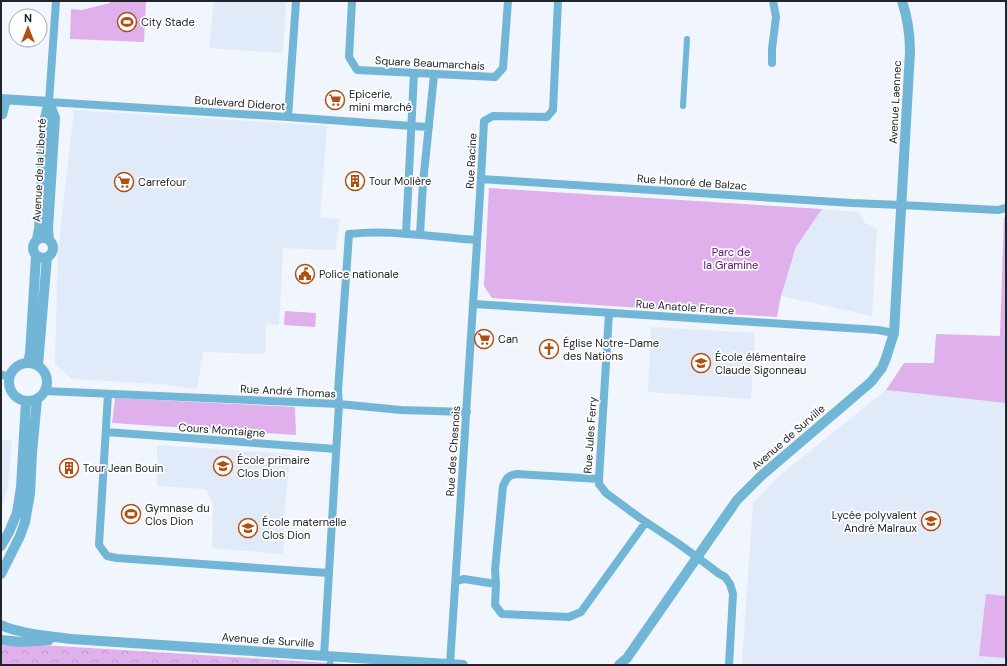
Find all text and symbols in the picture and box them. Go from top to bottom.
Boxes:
north arrow [8,8,48,48]
text: N [24,11,32,25]
sports icon: City Stade [116,11,138,33]
place label: City Stade [141,15,195,29]
street label: Square Beaumarchais [375,53,485,73]
street label: Avenue Laennec [886,60,904,144]
place label: Epicerie, mini marché [349,87,412,114]
supermarket icon: Epicerie, mini marché [324,89,346,111]
street label: Boulevard Diderot [194,93,286,113]
street label: Avenue de la Liberté [29,118,49,222]
street label: Rue Racine [463,133,479,189]
building icon: Tour Molière [344,170,366,192]
supermarket icon: Carrefour [113,171,135,193]
street label: Rue Honoré de Balzac [636,171,748,193]
place label: Tour Molière [369,174,431,188]
place label: Carrefour [138,175,186,189]
park label: Parc de la Gramine [704,245,758,272]
public building icon: Police nationale [294,263,316,285]
place label: Police nationale [319,267,399,281]
street label: Rue Anatole France [635,297,735,317]
supermarket icon: Can [473,328,495,350]
place label: Can [498,332,518,346]
place label: Église Notre-Dame des Nations [563,336,659,363]
church icon: Église Notre-Dame des Nations [538,338,560,360]
place label: École élémentaire Claude Sigonneau [715,350,806,377]
school or university icon: École élémentaire Claude Sigonneau [690,352,712,374]
street label: Rue André Thomas [240,382,336,400]
street label: Rue Jules Ferry [580,396,600,474]
street label: Avenue de Surville [748,401,828,473]
street label: Rue des Chesnois [443,405,463,497]
street label: Cours Montaigne [178,420,266,440]
place label: École primaire Clos Dion [237,453,310,480]
school or university icon: École primaire Clos Dion [212,455,234,477]
building icon: Tour Jean Bouin [58,457,80,479]
place label: Tour Jean Bouin [83,461,163,475]
place label: Gymnase du Clos Dion [145,501,209,528]
sports icon: Gymnase du Clos Dion [120,503,142,525]
place label: Lycée polyvalent André Malraux [832,508,918,535]
school or university icon: Lycée polyvalent André Malraux [920,510,942,532]
place label: École maternelle Clos Dion [262,515,346,542]
school or university icon: École maternelle Clos Dion [237,517,259,539]
street label: Avenue de Surville [221,630,315,650]

